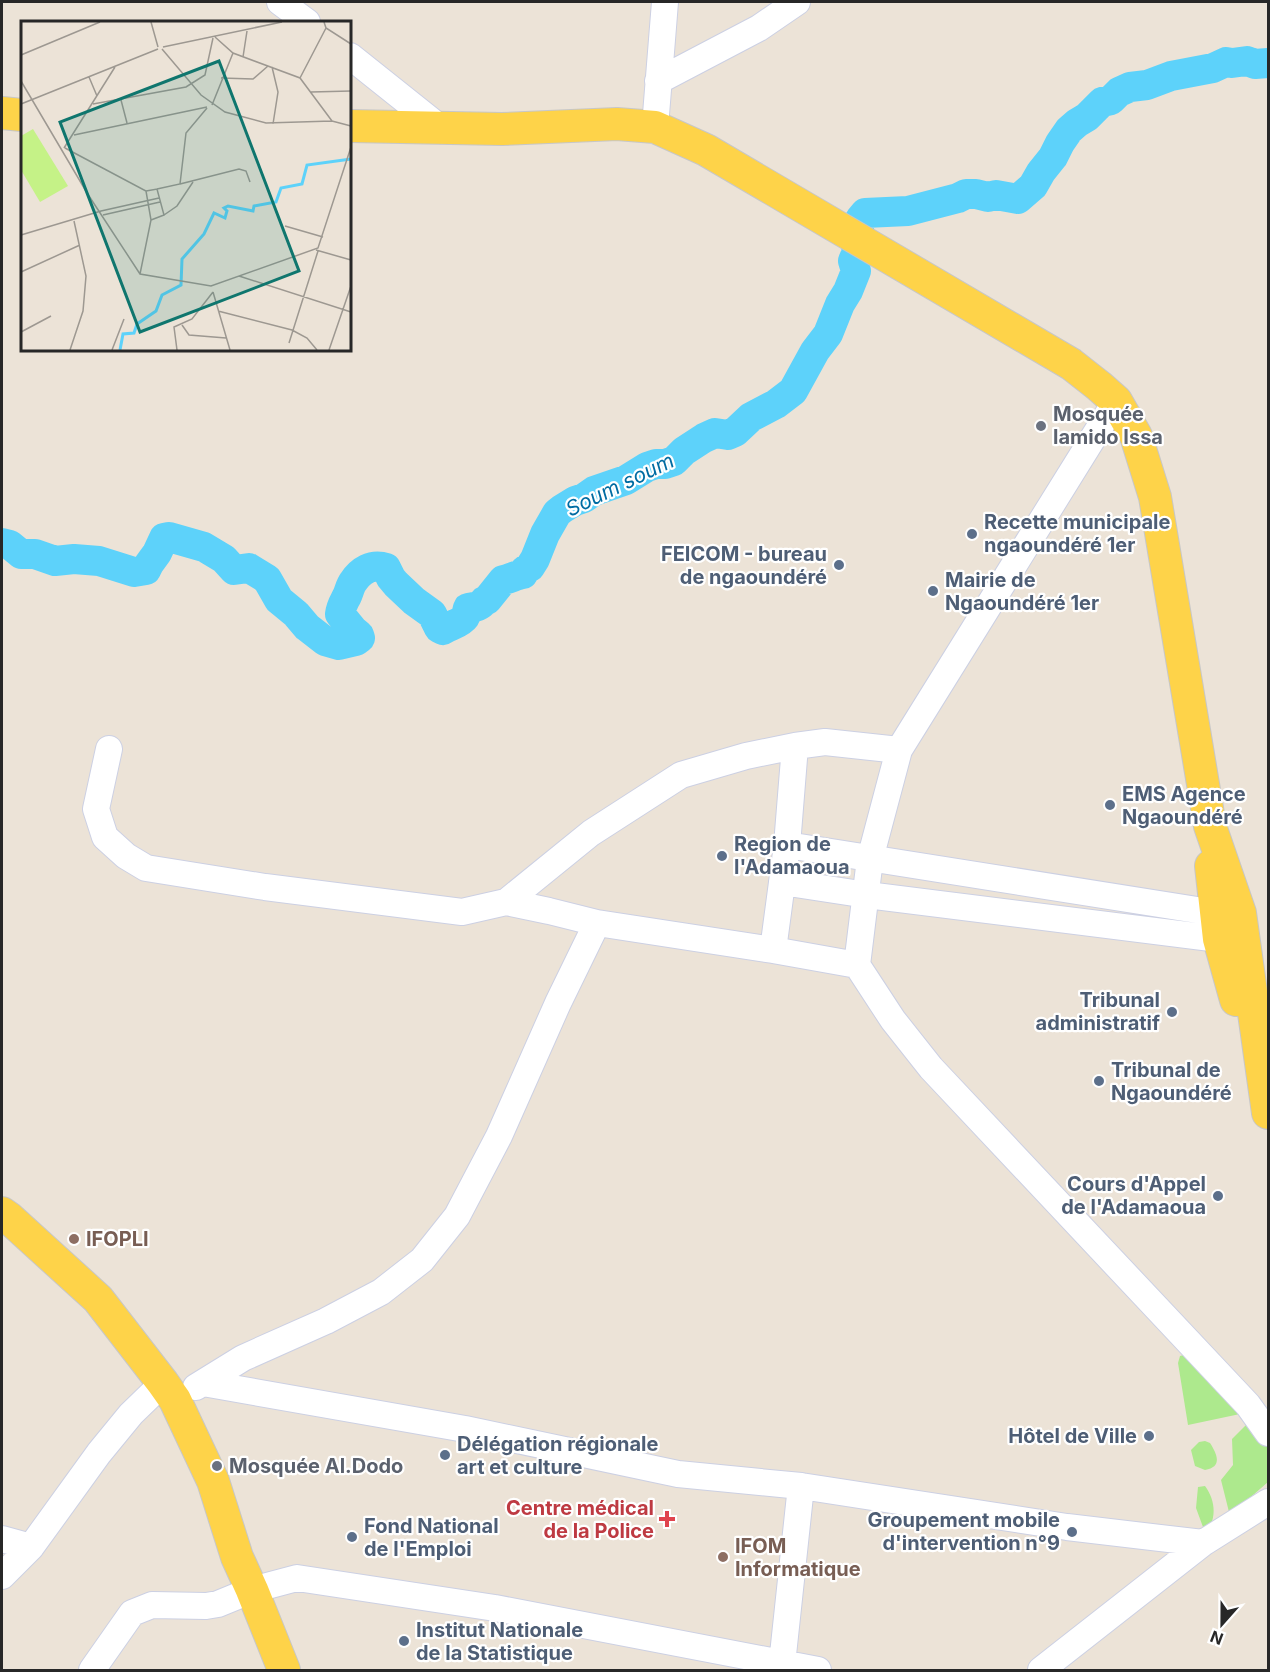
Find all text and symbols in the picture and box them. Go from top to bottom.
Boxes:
inset map [21,21,351,351]
place label: Mosquée lamido Issa [1053,402,1163,449]
marker: Mosquée lamido Issa [1034,419,1048,433]
water label: Soum soum [562,448,678,521]
place label: Recette municipale ngaoundéré 1er [984,510,1170,557]
marker: Recette municipale ngaoundéré 1er [965,527,979,541]
place label: FEICOM - bureau de ngaoundéré [661,542,827,589]
marker: FEICOM - bureau de ngaoundéré [832,558,846,572]
place label: Mairie de Ngaoundéré 1er [945,568,1099,615]
marker: Mairie de Ngaoundéré 1er [926,584,940,598]
place label: EMS Agence Ngaoundéré [1122,782,1246,829]
marker: EMS Agence Ngaoundéré [1103,798,1117,812]
place label: Region de l'Adamaoua [734,832,850,879]
marker: Region de l'Adamaoua [715,849,729,863]
place label: Tribunal administratif [1036,988,1160,1035]
marker: Tribunal administratif [1165,1005,1179,1019]
place label: Tribunal de Ngaoundéré [1111,1058,1232,1105]
marker: Tribunal de Ngaoundéré [1092,1074,1106,1088]
place label: Cours d'Appel de l'Adamaoua [1061,1172,1206,1219]
marker: Cours d'Appel de l'Adamaoua [1211,1189,1225,1203]
place label: IFOPLI [86,1227,149,1251]
marker: IFOPLI [67,1232,81,1246]
place label: Hôtel de Ville [1008,1424,1137,1448]
marker: Hôtel de Ville [1142,1429,1156,1443]
place label: Délégation régionale art et culture [457,1432,659,1479]
marker: Délégation régionale art et culture [438,1448,452,1462]
place label: Mosquée Al.Dodo [229,1454,403,1478]
marker: Mosquée Al.Dodo [210,1459,224,1473]
place label: Centre médical de la Police [506,1496,654,1543]
place label: Groupement mobile d'intervention n°9 [868,1508,1060,1555]
marker: Centre médical de la Police [658,1510,676,1528]
place label: Fond National de l'Emploi [364,1514,499,1561]
marker: Groupement mobile d'intervention n°9 [1065,1525,1079,1539]
marker: Fond National de l'Emploi [345,1530,359,1544]
place label: IFOM Informatique [735,1534,861,1581]
marker: IFOM Informatique [716,1550,730,1564]
north arrow [1192,1594,1252,1654]
place label: Institut Nationale de la Statistique [416,1618,583,1665]
text: N [1207,1626,1226,1650]
marker: Institut Nationale de la Statistique [397,1634,411,1648]

